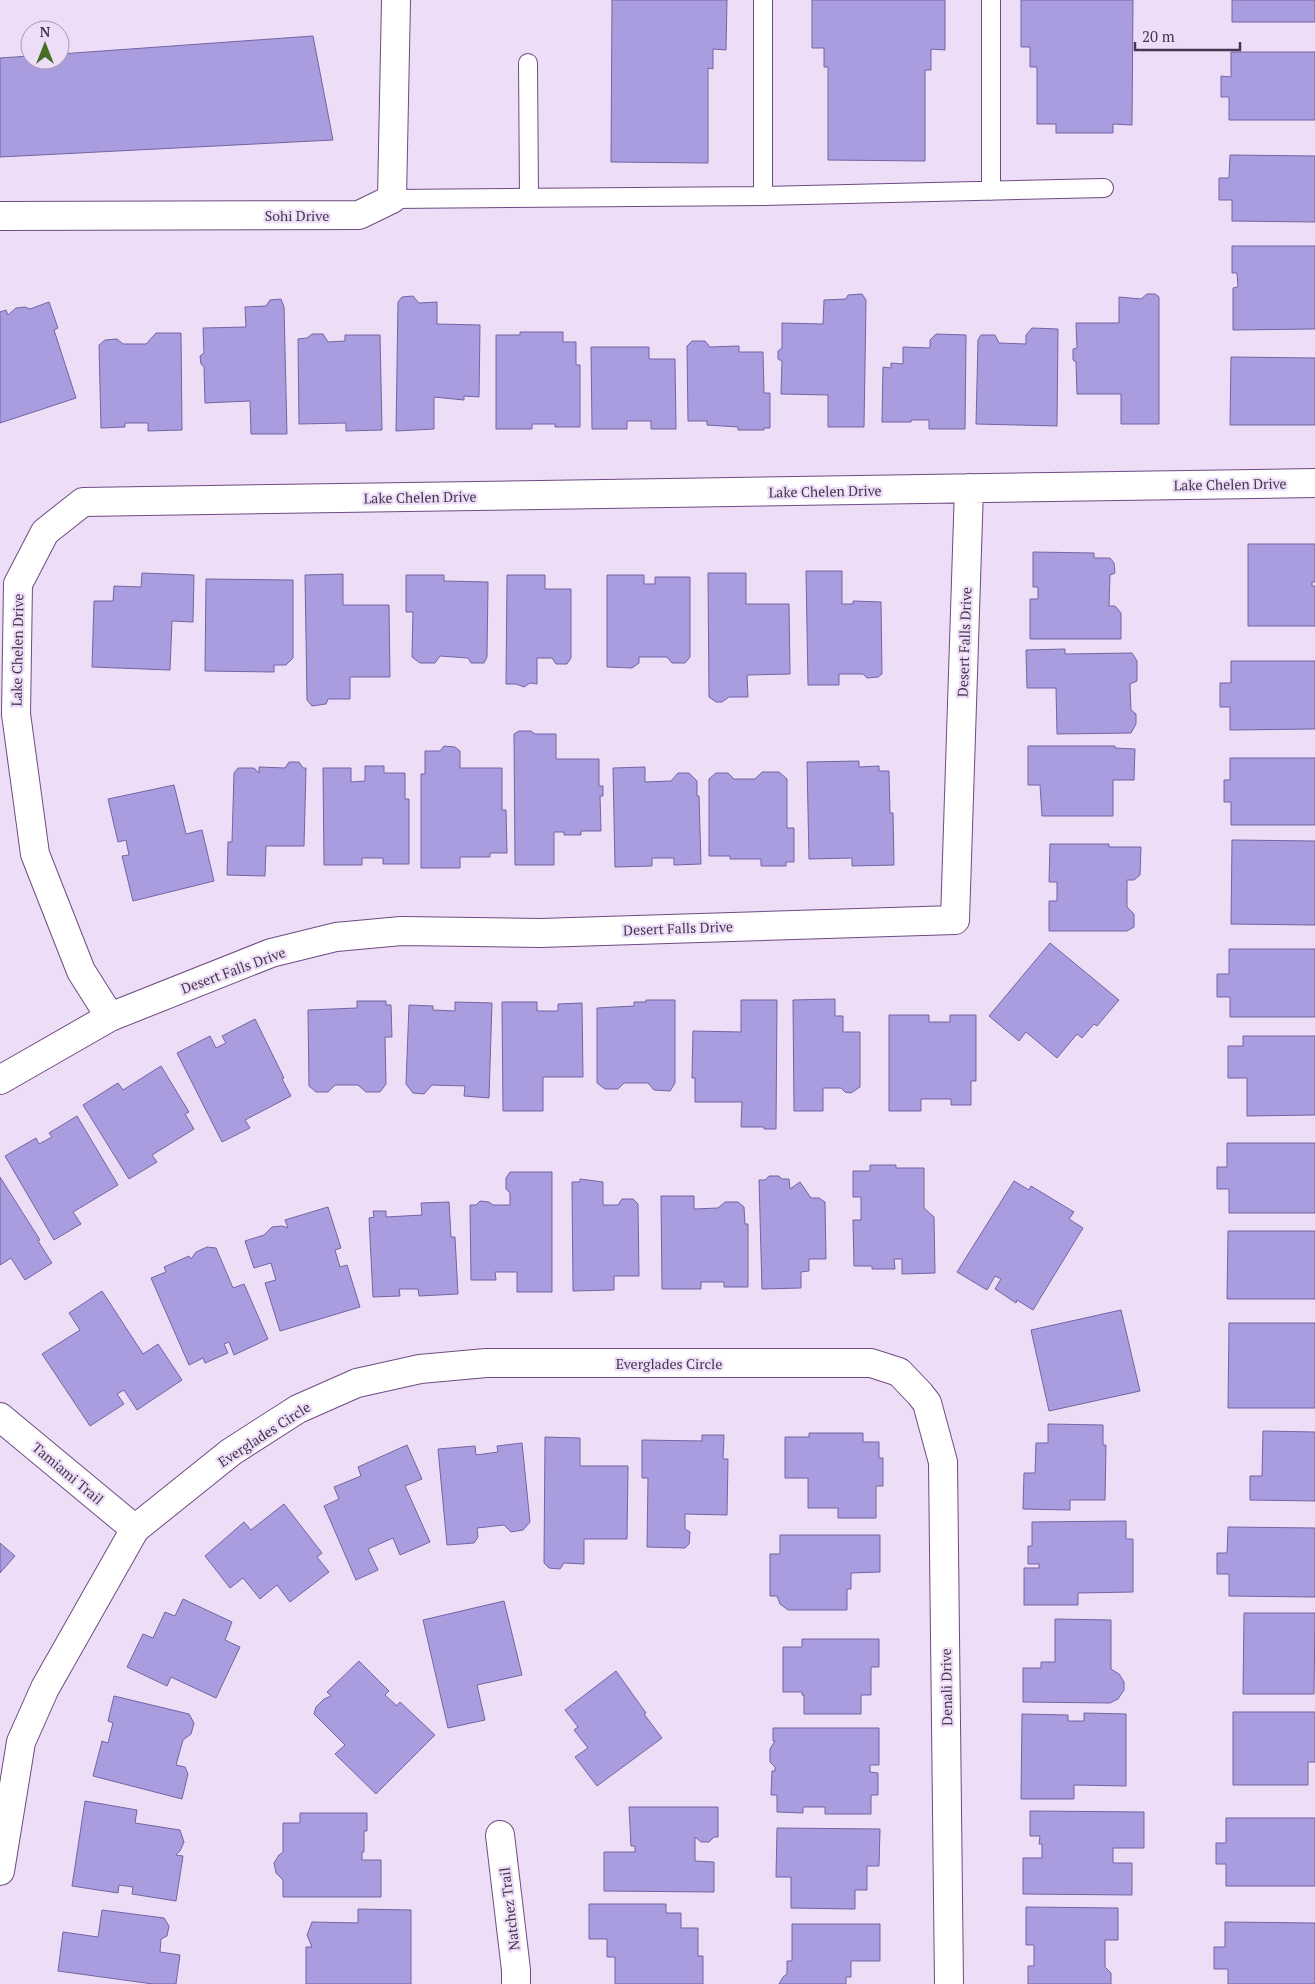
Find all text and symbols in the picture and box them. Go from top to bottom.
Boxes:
north arrow [20,20,70,70]
scale bar [1135,20,1240,52]
text: N [40,22,51,41]
text: 20 m [1142,26,1175,46]
street label: Sohi Drive [265,206,329,225]
street label: Lake Chelen Drive [1173,474,1287,494]
street label: Lake Chelen Drive [768,481,882,501]
street label: Lake Chelen Drive [363,487,477,507]
street label: Desert Falls Drive [953,587,975,697]
street label: Lake Chelen Drive [7,593,27,707]
street label: Desert Falls Drive [623,917,733,939]
street label: Desert Falls Drive [178,942,288,998]
street label: Everglades Circle [616,1354,722,1373]
street label: Everglades Circle [214,1397,314,1471]
street label: Tamiami Trail [28,1438,108,1508]
street label: Denali Drive [936,1648,956,1726]
street label: Natchez Trail [494,1866,524,1952]

